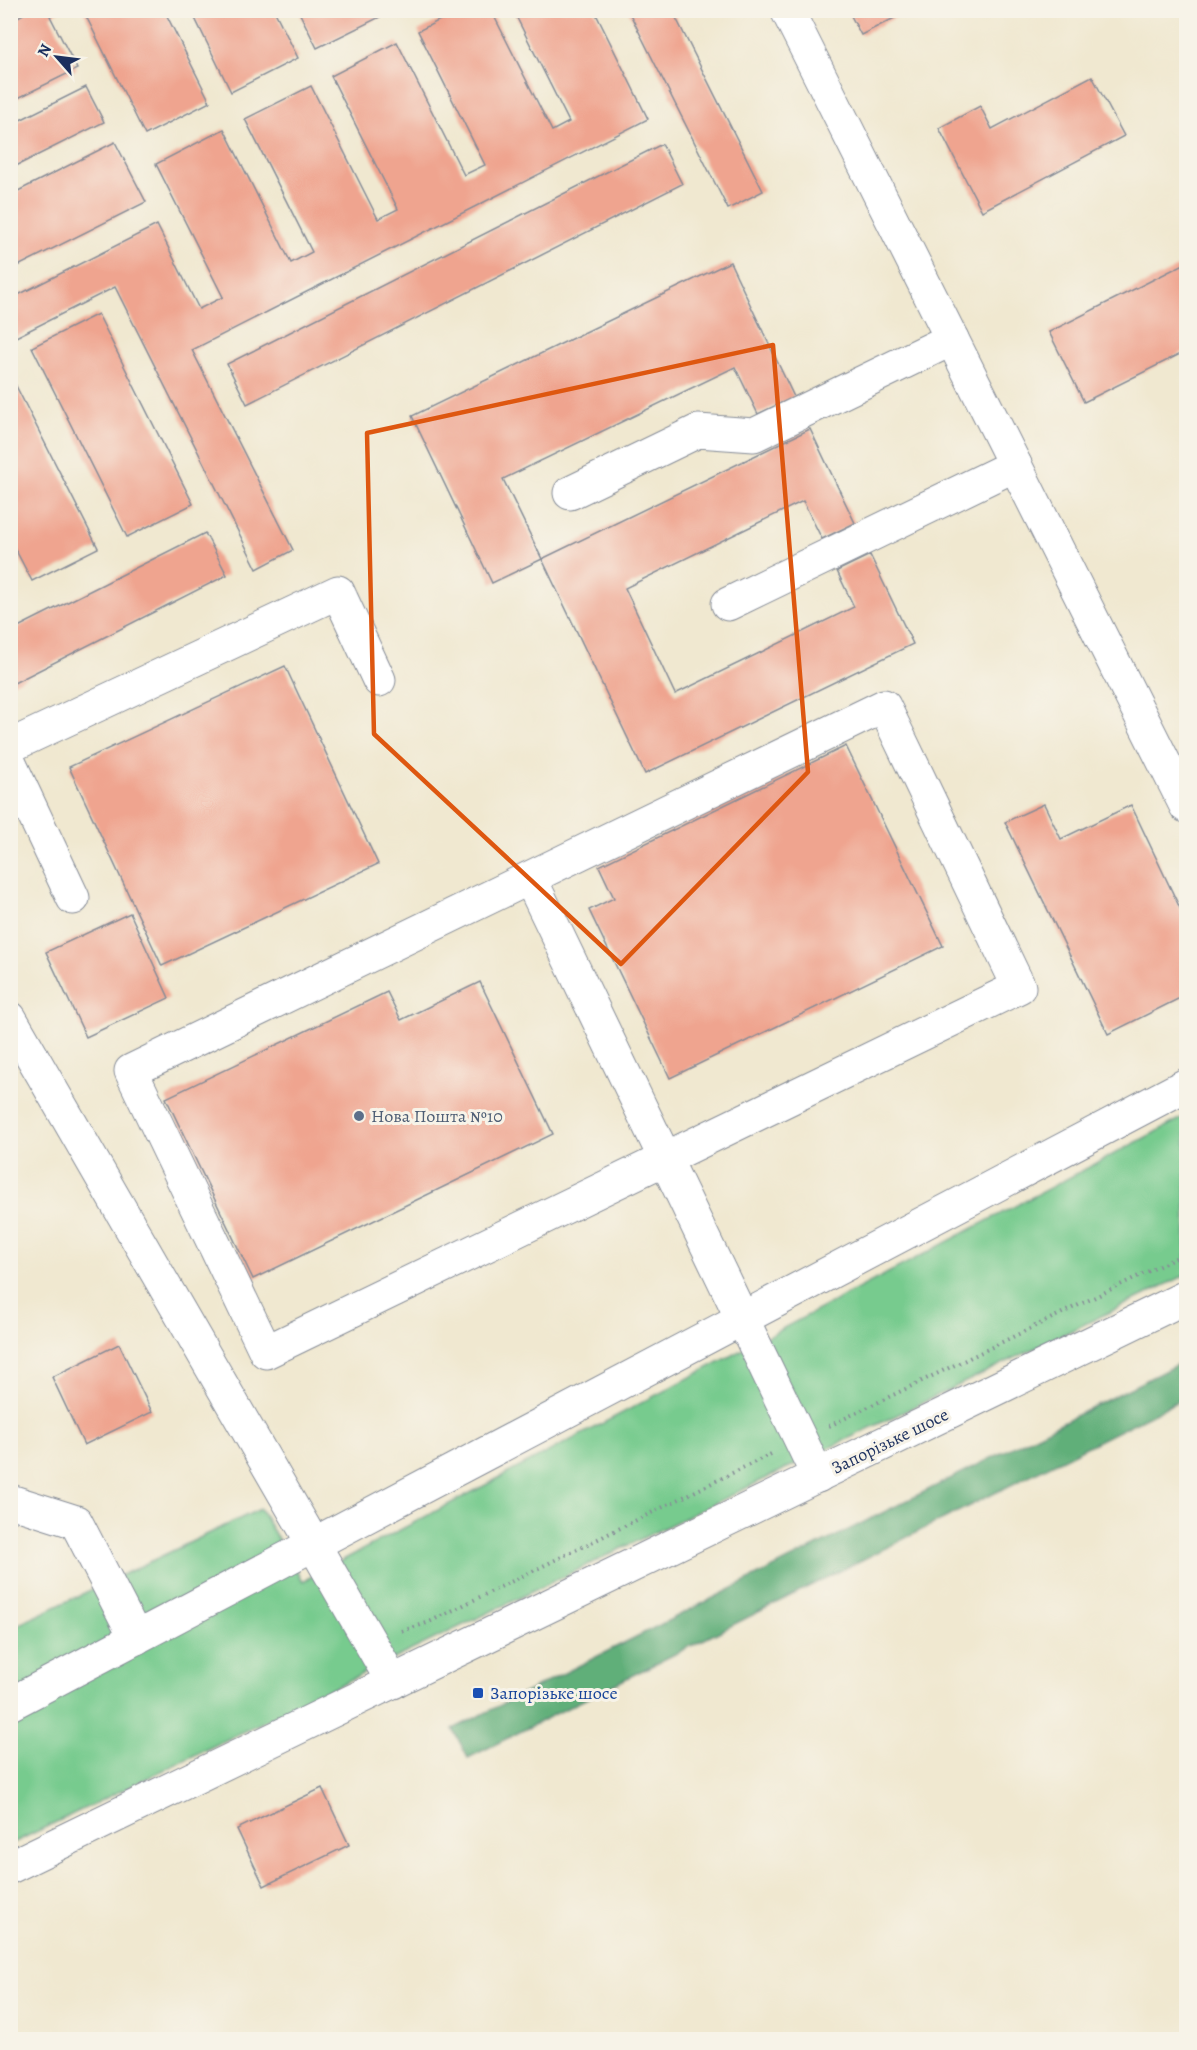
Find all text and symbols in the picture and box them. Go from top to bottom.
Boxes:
north arrow [27,27,87,87]
text: N [32,40,57,61]
place label: Нова Пошта №10 [371,1104,503,1128]
marker: Нова Пошта №10 [352,1109,366,1123]
street label: Запорізьке шосе [827,1402,953,1480]
place label: Запорізьке шосе [490,1681,618,1705]
marker: Запорізьке шосе [471,1686,485,1700]

